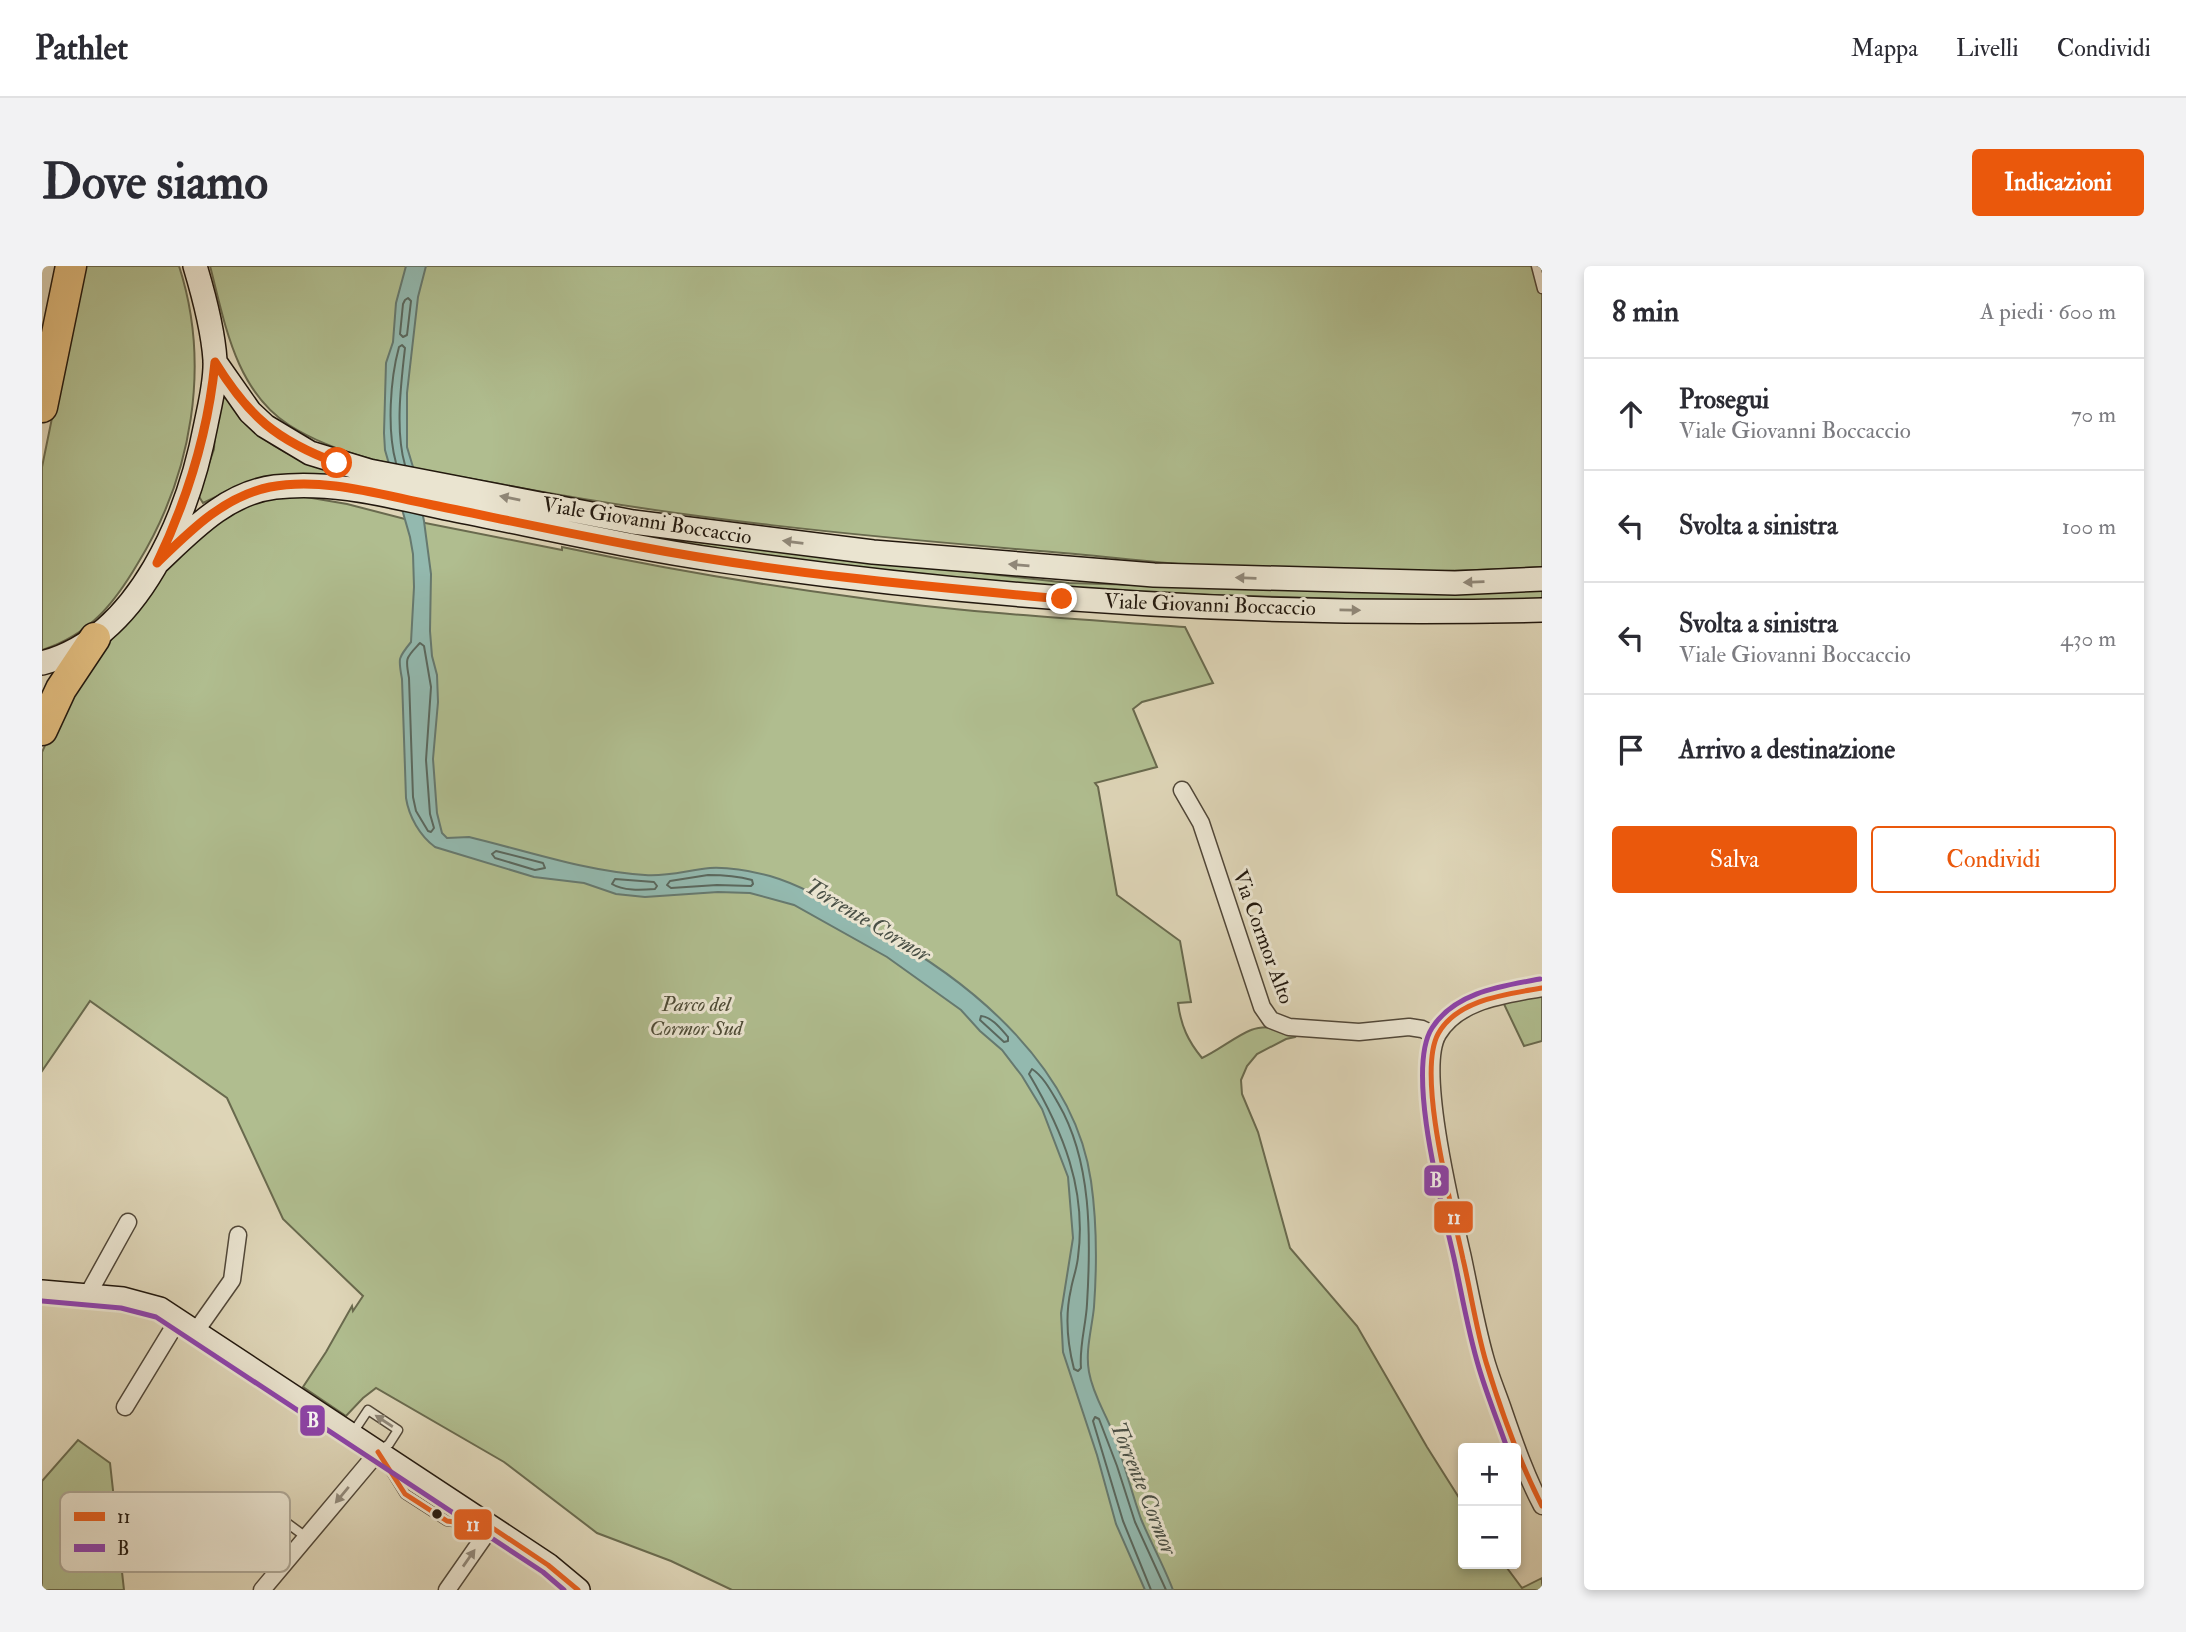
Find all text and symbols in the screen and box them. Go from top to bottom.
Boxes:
text: Pathlet [35,28,128,69]
text: Mappa [1851,33,1918,64]
text: Livelli [1956,33,2019,64]
text: Condividi [2057,33,2151,64]
button: Indicazioni [1972,149,2144,216]
text: Dove siamo [42,152,268,213]
text: 8 min [1612,293,1679,330]
text: A piedi · 600 m [1980,297,2116,326]
text: Prosegui [1679,384,1769,416]
icon: ahead [1612,395,1650,433]
text: 70 m [2071,400,2116,429]
text: Viale Giovanni Boccaccio [1679,416,1911,445]
route start [321,447,352,478]
street label: Viale Giovanni Boccaccio [540,491,754,551]
one-way arrow [499,493,521,504]
icon: left [1612,507,1650,545]
text: Svolta a sinistra [1679,510,1838,542]
text: 100 m [2062,512,2116,541]
one-way arrow [782,537,804,548]
one-way arrow [1008,559,1030,570]
one-way arrow [1235,572,1257,584]
one-way arrow [1463,577,1485,588]
route end [1046,583,1077,614]
street label: Viale Giovanni Boccaccio [1104,588,1316,622]
one-way arrow [1339,604,1361,615]
text: Svolta a sinistra [1679,608,1838,640]
icon: left [1612,619,1650,657]
text: 430 m [2060,624,2116,653]
text: Viale Giovanni Boccaccio [1679,640,1911,669]
icon: arrive [1612,731,1650,769]
text: Arrivo a destinazione [1679,734,1895,766]
button: Salva [1612,826,1857,893]
button: Condividi [1871,826,2116,893]
street label: Via Cormor Alto [1226,866,1300,1008]
water label: Torrente Cormor [800,871,937,970]
park label: Parco del Cormor Sud [650,991,744,1042]
line badge: B [1423,1164,1450,1197]
text: B [1430,1169,1442,1193]
line badge: 11 [1433,1200,1474,1234]
text: 11 [1447,1206,1461,1230]
line badge: B [299,1404,326,1437]
text: B [307,1409,319,1433]
one-way arrow [375,1414,393,1428]
water label: Torrente Cormor [1104,1417,1184,1560]
map controls [1458,1443,1521,1569]
button: + [1458,1443,1521,1506]
one-way arrow [335,1486,350,1503]
legend [60,1492,290,1572]
text: 11 [117,1505,131,1529]
button: − [1458,1506,1521,1569]
unlabelled marker [430,1507,444,1521]
line badge: 11 [453,1508,493,1541]
text: 11 [466,1513,480,1537]
text: B [117,1537,129,1561]
one-way arrow [462,1549,476,1567]

